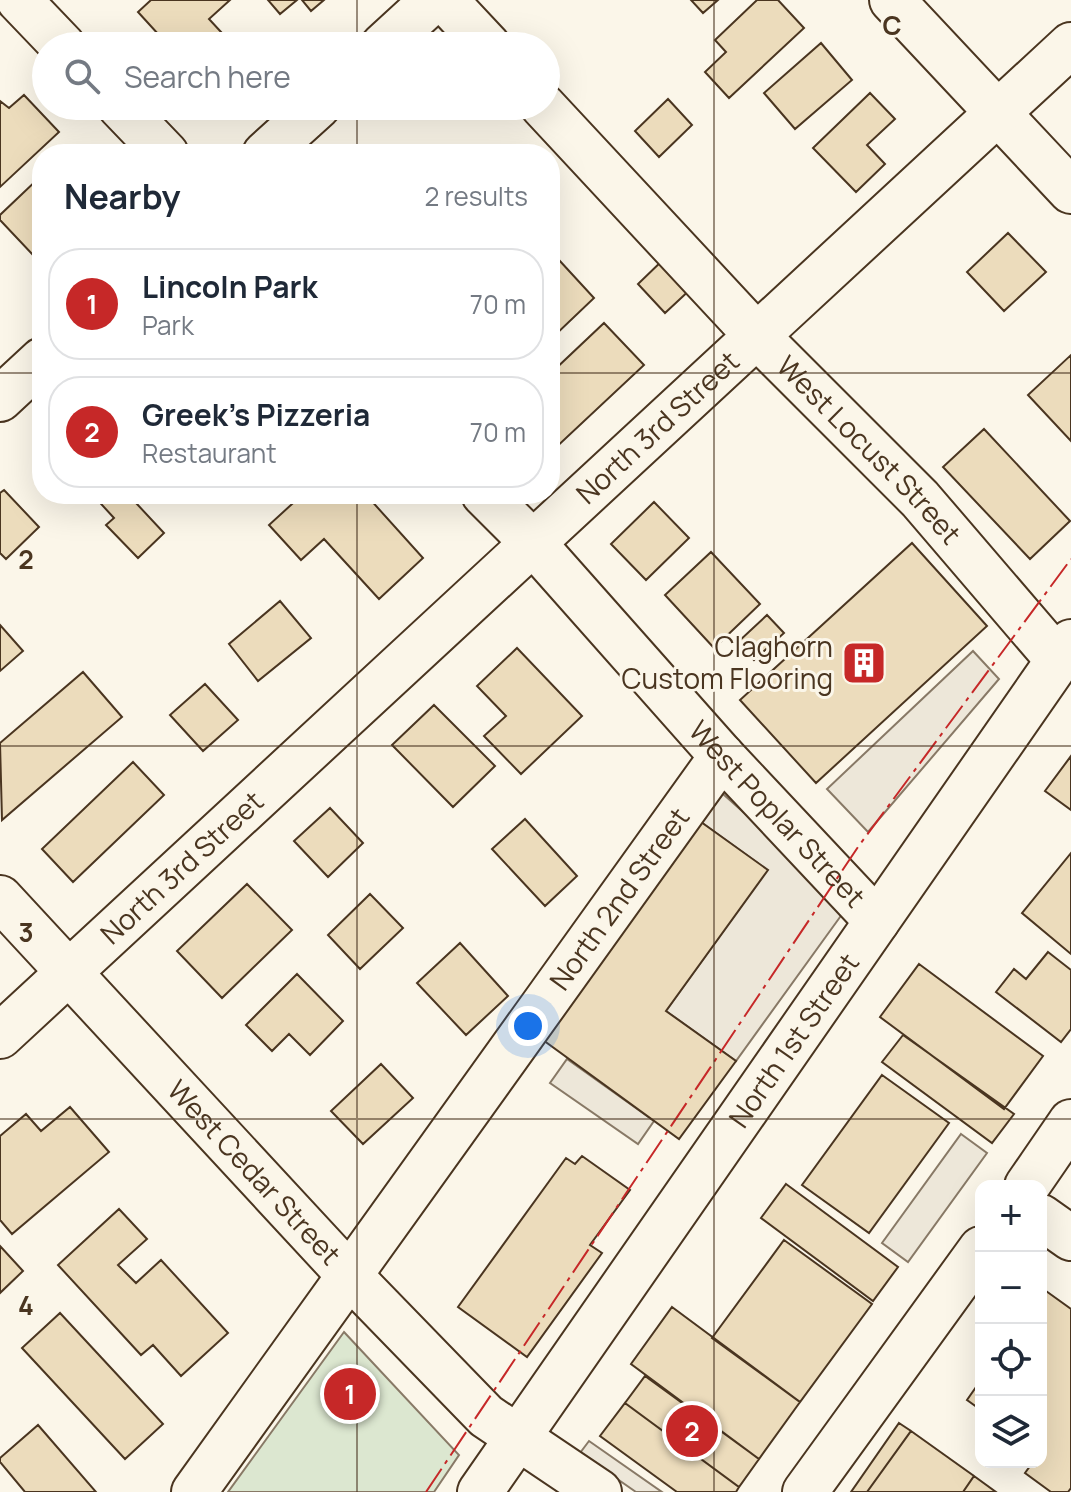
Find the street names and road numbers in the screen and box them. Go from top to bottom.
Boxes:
street label: North 3rd Street [567,342,747,512]
street label: West Locust Street [769,347,970,552]
street label: West Poplar Street [681,712,874,915]
street label: North 3rd Street [92,782,271,952]
street label: North 2nd Street [540,799,697,997]
street label: North 1st Street [719,945,867,1134]
street label: West Cedar Street [160,1071,350,1272]

